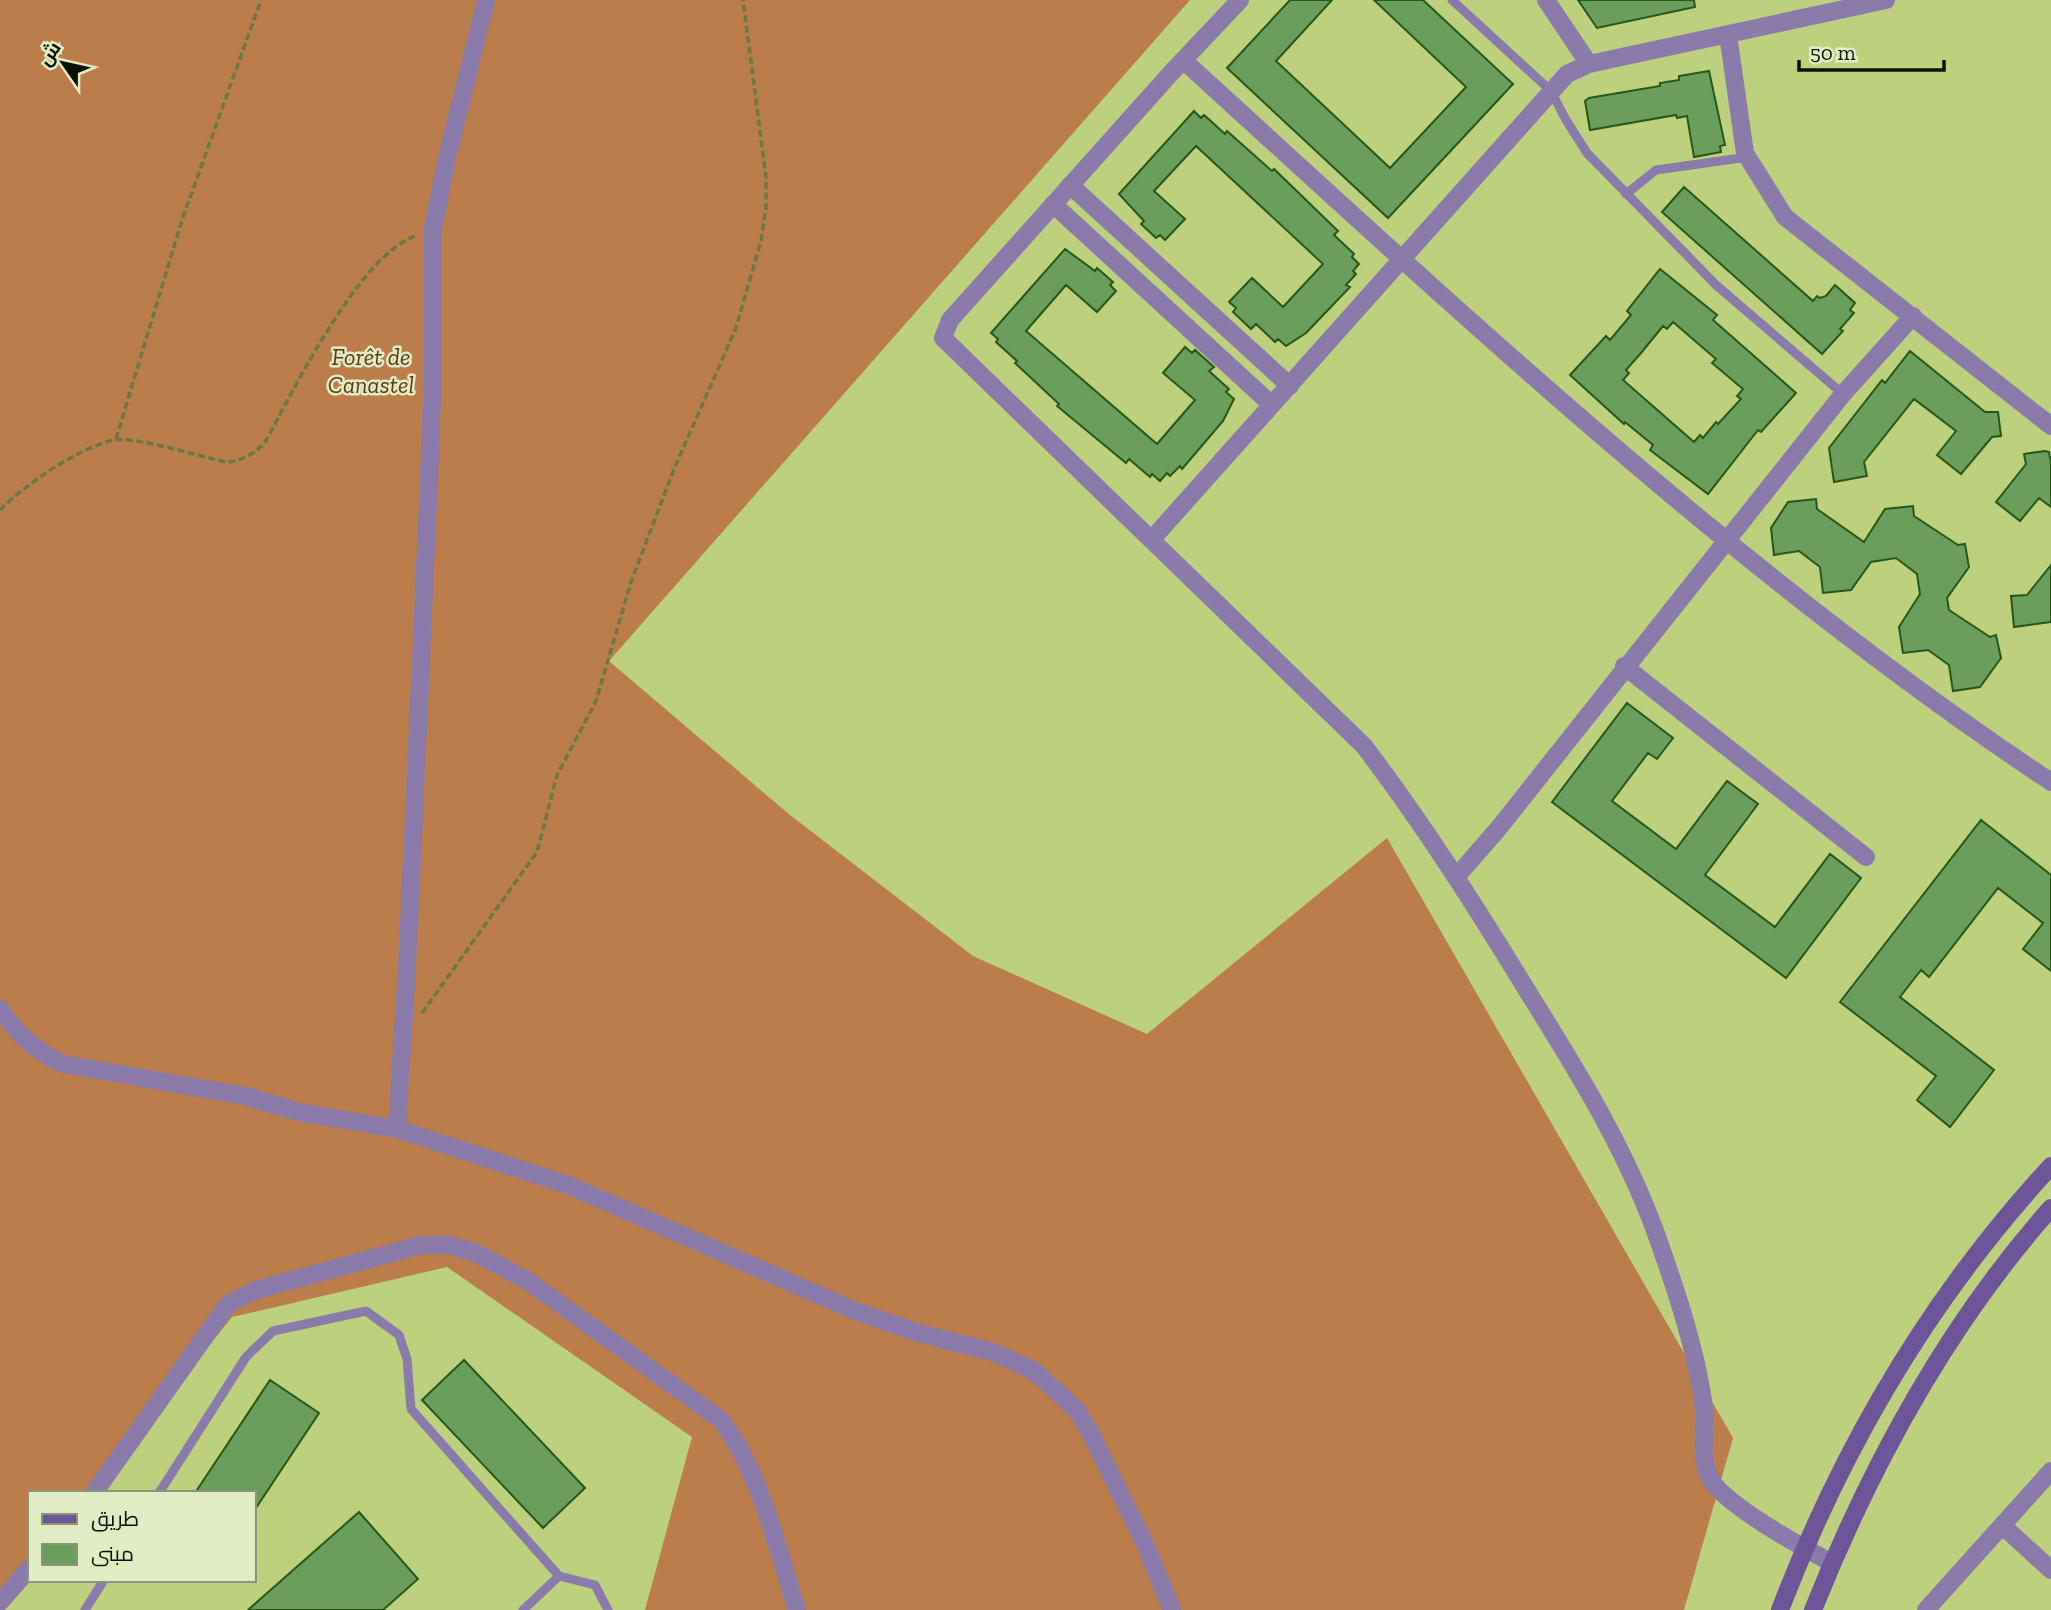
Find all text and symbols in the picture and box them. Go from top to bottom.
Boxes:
north arrow [28,28,98,98]
scale bar [1799,28,1944,72]
text: ش [33,37,66,70]
text: 50 m [1810,40,1856,65]
park label: Forêt de Canastel [328,342,414,399]
legend [28,1491,256,1582]
text: طريق [91,1506,139,1532]
text: مبنى [91,1541,134,1567]

